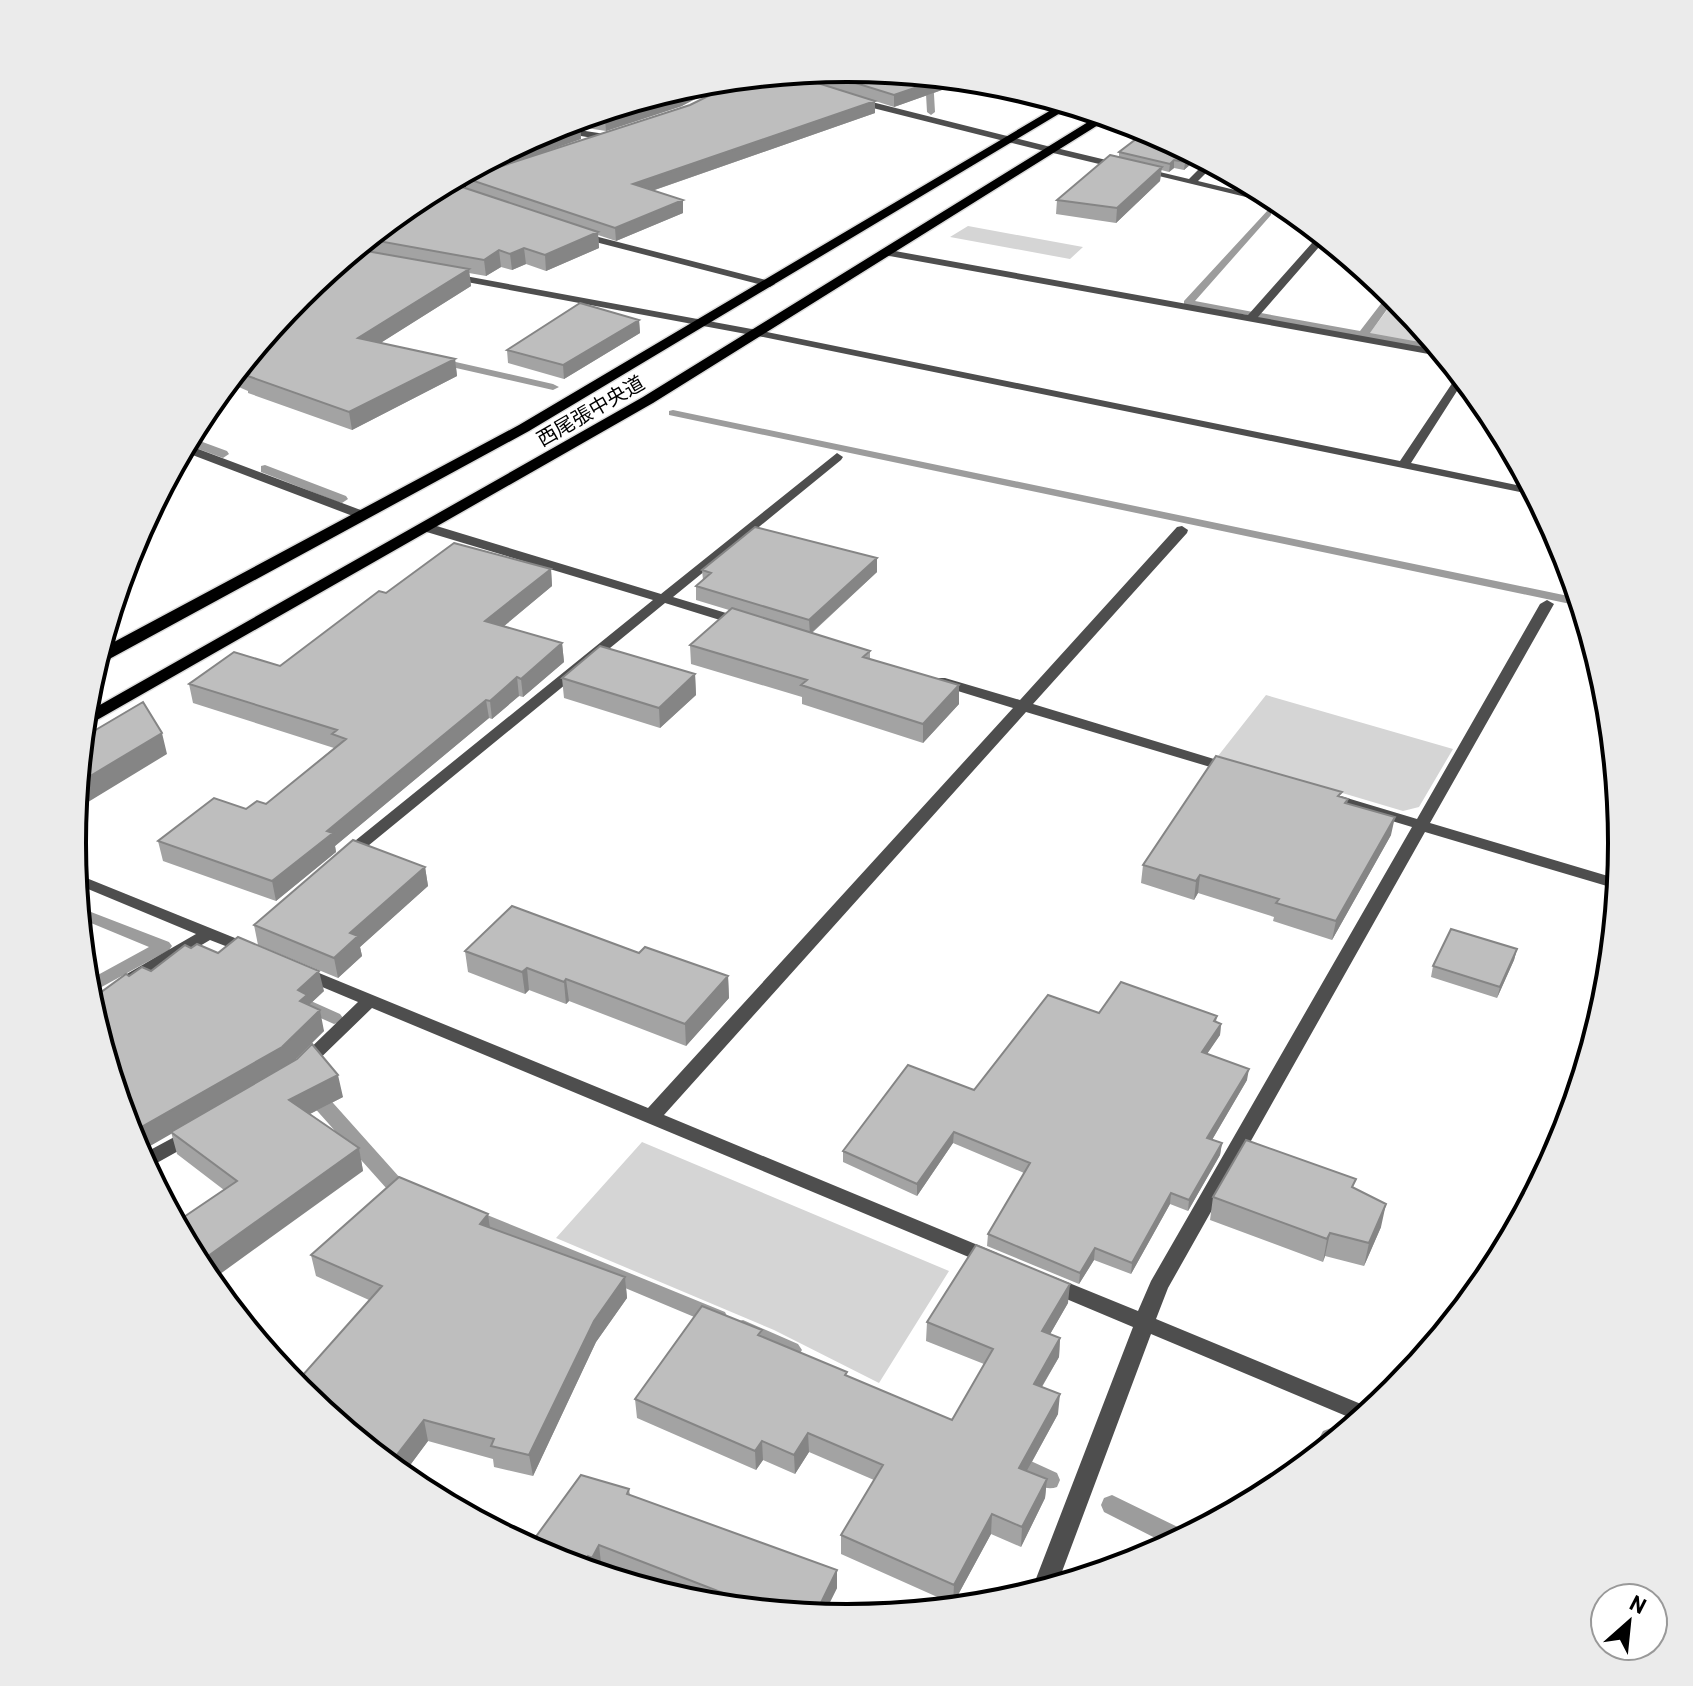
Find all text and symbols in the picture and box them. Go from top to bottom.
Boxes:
street label: 西尾張中央道 [532,370,648,450]
north arrow [1589,1582,1669,1662]
text: N [1626,1588,1651,1618]

